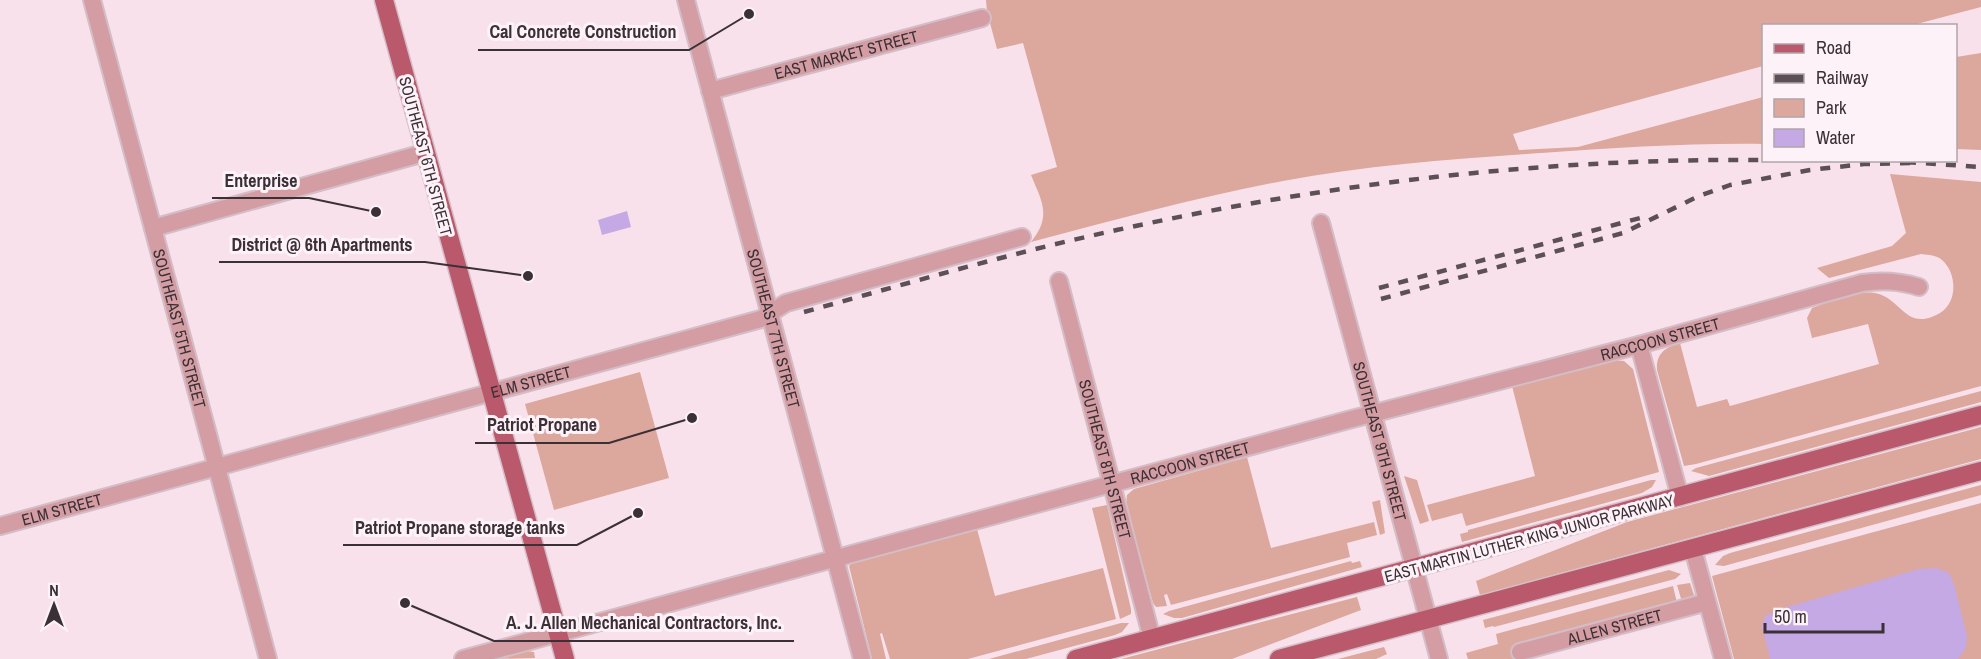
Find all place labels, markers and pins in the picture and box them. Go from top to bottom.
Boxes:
callout: Cal Concrete Construction [478,14,689,50]
callout: Enterprise [212,162,309,198]
callout: District @ 6th Apartments [219,226,425,262]
callout: Patriot Propane [475,407,609,443]
callout: Patriot Propane storage tanks [343,509,577,545]
callout: A. J. Allen Mechanical Contractors, Inc. [494,605,794,641]

